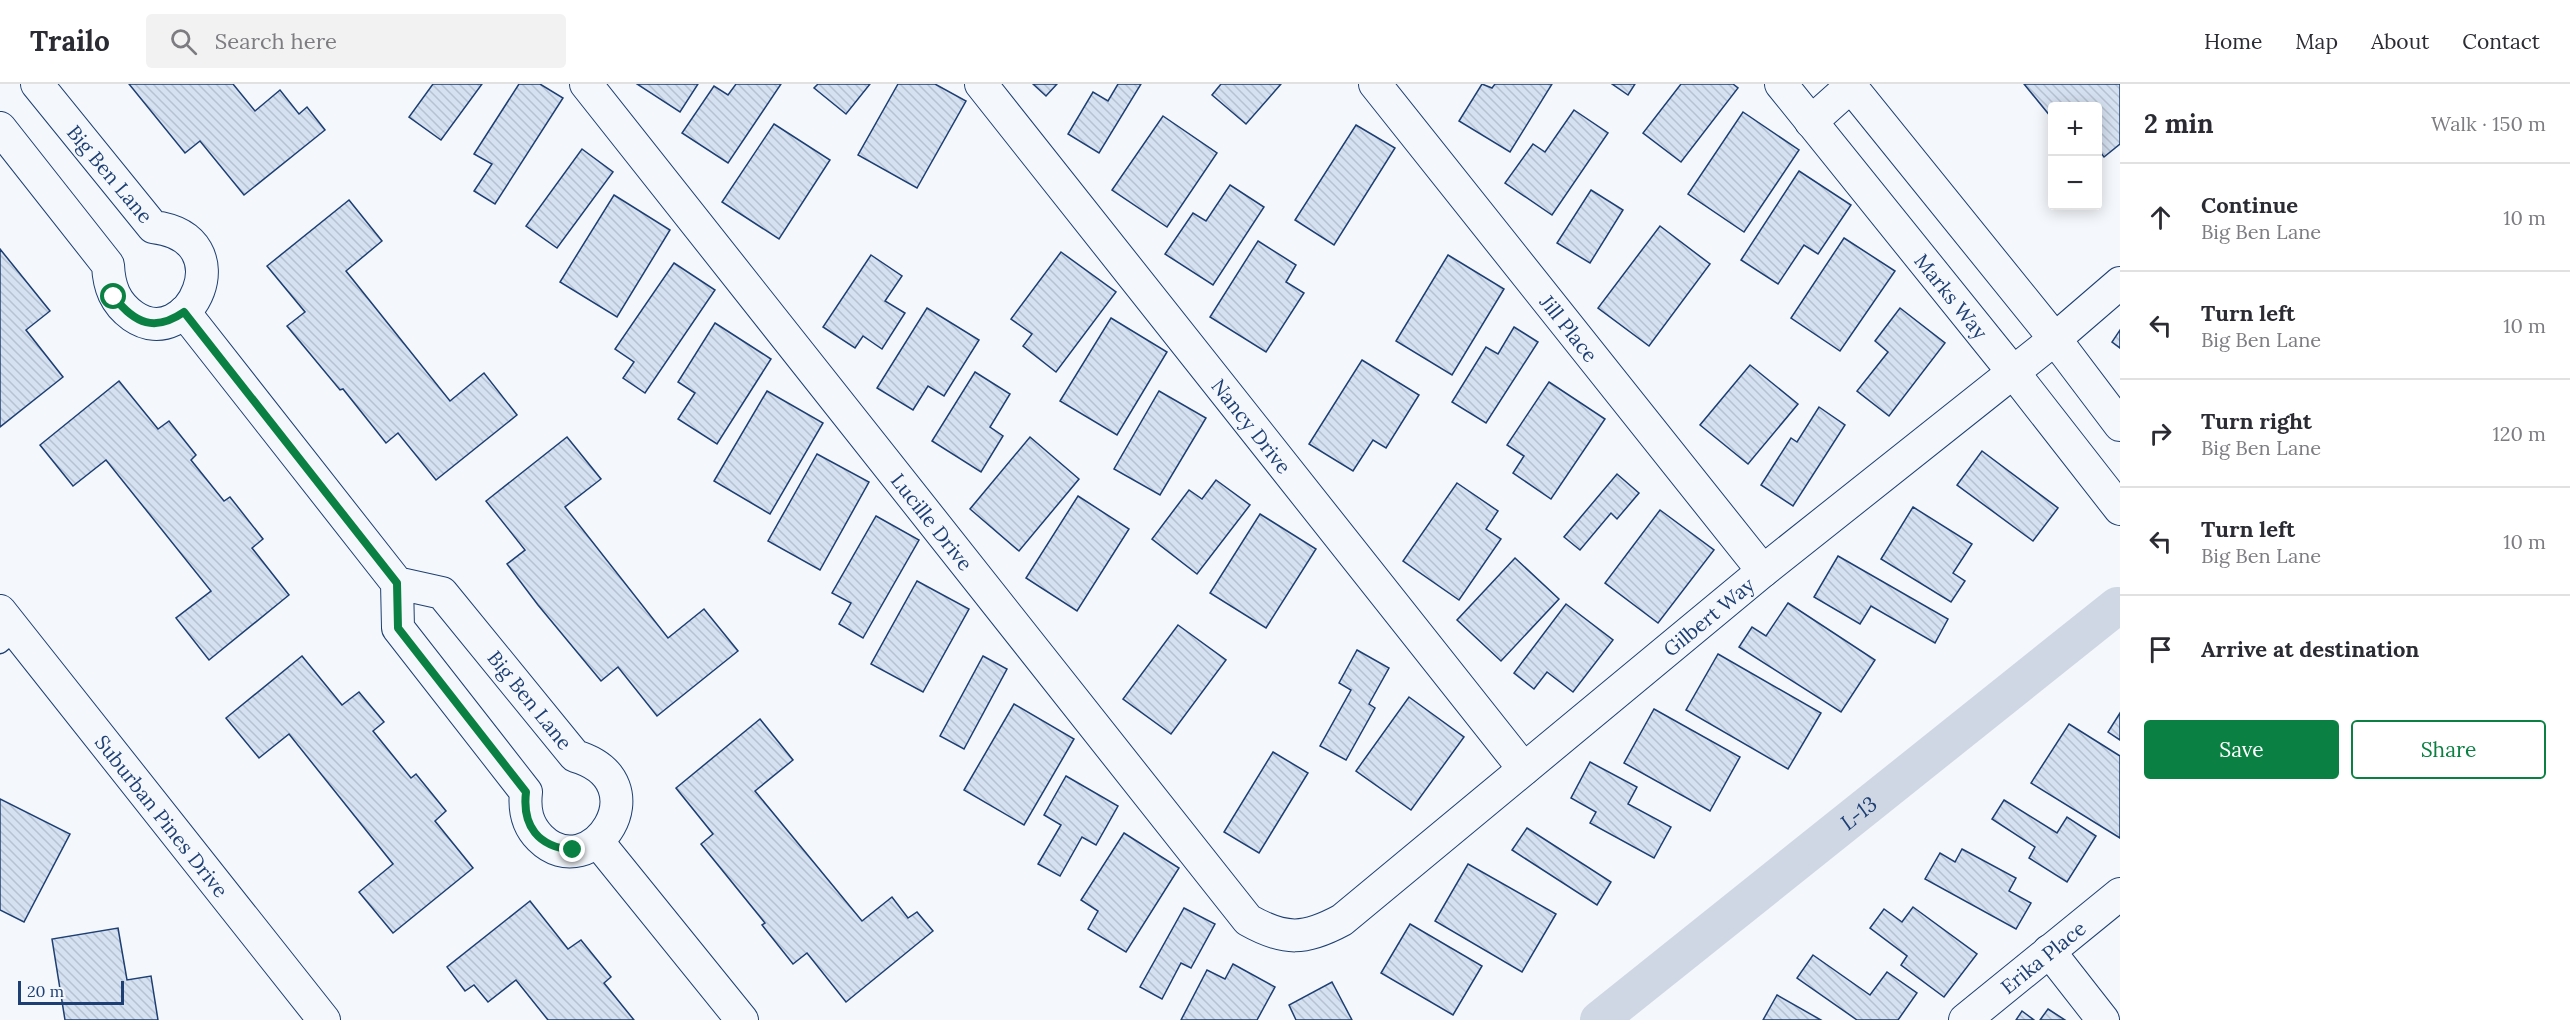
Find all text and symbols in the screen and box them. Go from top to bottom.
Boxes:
search box [146,14,566,68]
text: Trailo [30,23,110,59]
icon: search [167,25,200,58]
text: Search here [215,27,337,55]
text: Home [2204,28,2262,55]
text: Map [2295,28,2338,55]
text: About [2371,28,2429,55]
text: Contact [2462,28,2540,55]
map controls [2048,102,2102,210]
button: + [2048,102,2102,156]
text: 2 min [2144,107,2214,140]
text: Walk · 150 m [2431,111,2546,136]
street label: Big Ben Lane [62,120,158,228]
button: − [2048,156,2102,210]
text: Continue [2201,191,2298,219]
icon: ahead [2144,201,2177,234]
text: 10 m [2503,205,2546,230]
text: Big Ben Lane [2201,219,2321,244]
street label: Marks Way [1910,248,1994,344]
route start [100,283,126,309]
street label: Jill Place [1535,289,1604,367]
text: Turn left [2201,299,2295,327]
icon: left [2144,309,2177,342]
text: 10 m [2503,313,2546,338]
text: Big Ben Lane [2201,327,2321,352]
street label: Nancy Drive [1207,373,1297,478]
text: Turn right [2201,407,2312,435]
icon: right [2144,417,2177,450]
text: 120 m [2492,421,2546,446]
text: Big Ben Lane [2201,435,2321,460]
street label: Lucille Drive [886,468,979,575]
text: Turn left [2201,515,2295,543]
icon: left [2144,525,2177,558]
text: 10 m [2503,529,2546,554]
text: Big Ben Lane [2201,543,2321,568]
street label: Gilbert Way [1658,571,1759,661]
icon: arrive [2144,633,2177,666]
text: Arrive at destination [2201,635,2419,663]
street label: Big Ben Lane [482,645,578,755]
button: Save [2144,720,2339,779]
button: Share [2351,720,2546,779]
street label: Suburban Pines Drive [90,729,234,902]
water label: L-13 [1835,790,1882,836]
route end [559,836,585,862]
street label: Erika Place [1995,915,2090,999]
scale bar [18,978,124,1006]
text: 20 m [27,981,64,1001]

